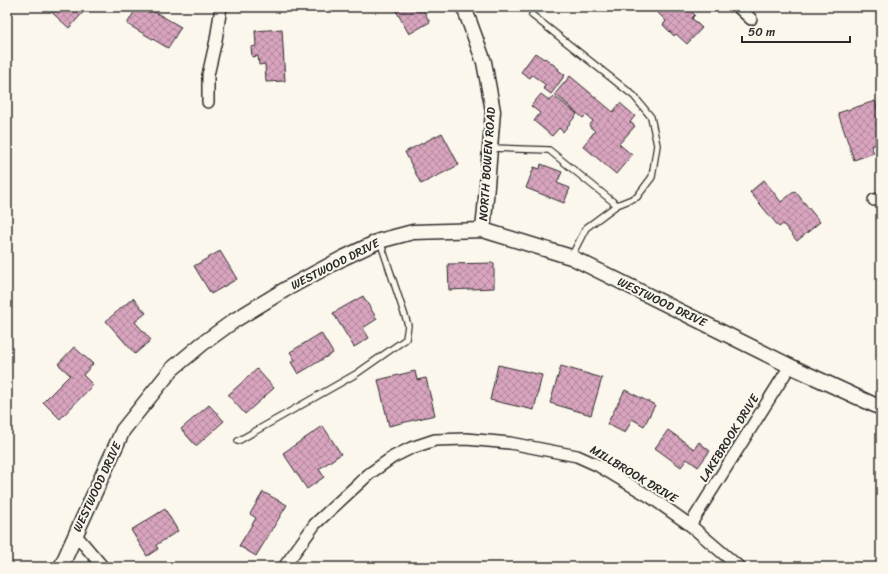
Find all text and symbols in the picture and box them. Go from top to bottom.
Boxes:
scale bar [742,18,850,44]
text: 50 m [748,21,775,43]
street label: NORTH BOWEN ROAD [472,106,502,222]
street label: WESTWOOD DRIVE [287,231,385,296]
street label: WESTWOOD DRIVE [613,271,712,334]
street label: LAKEBROOK DRIVE [693,389,766,486]
street label: WESTWOOD DRIVE [66,437,128,536]
street label: MILLBROOK DRIVE [586,439,683,510]

